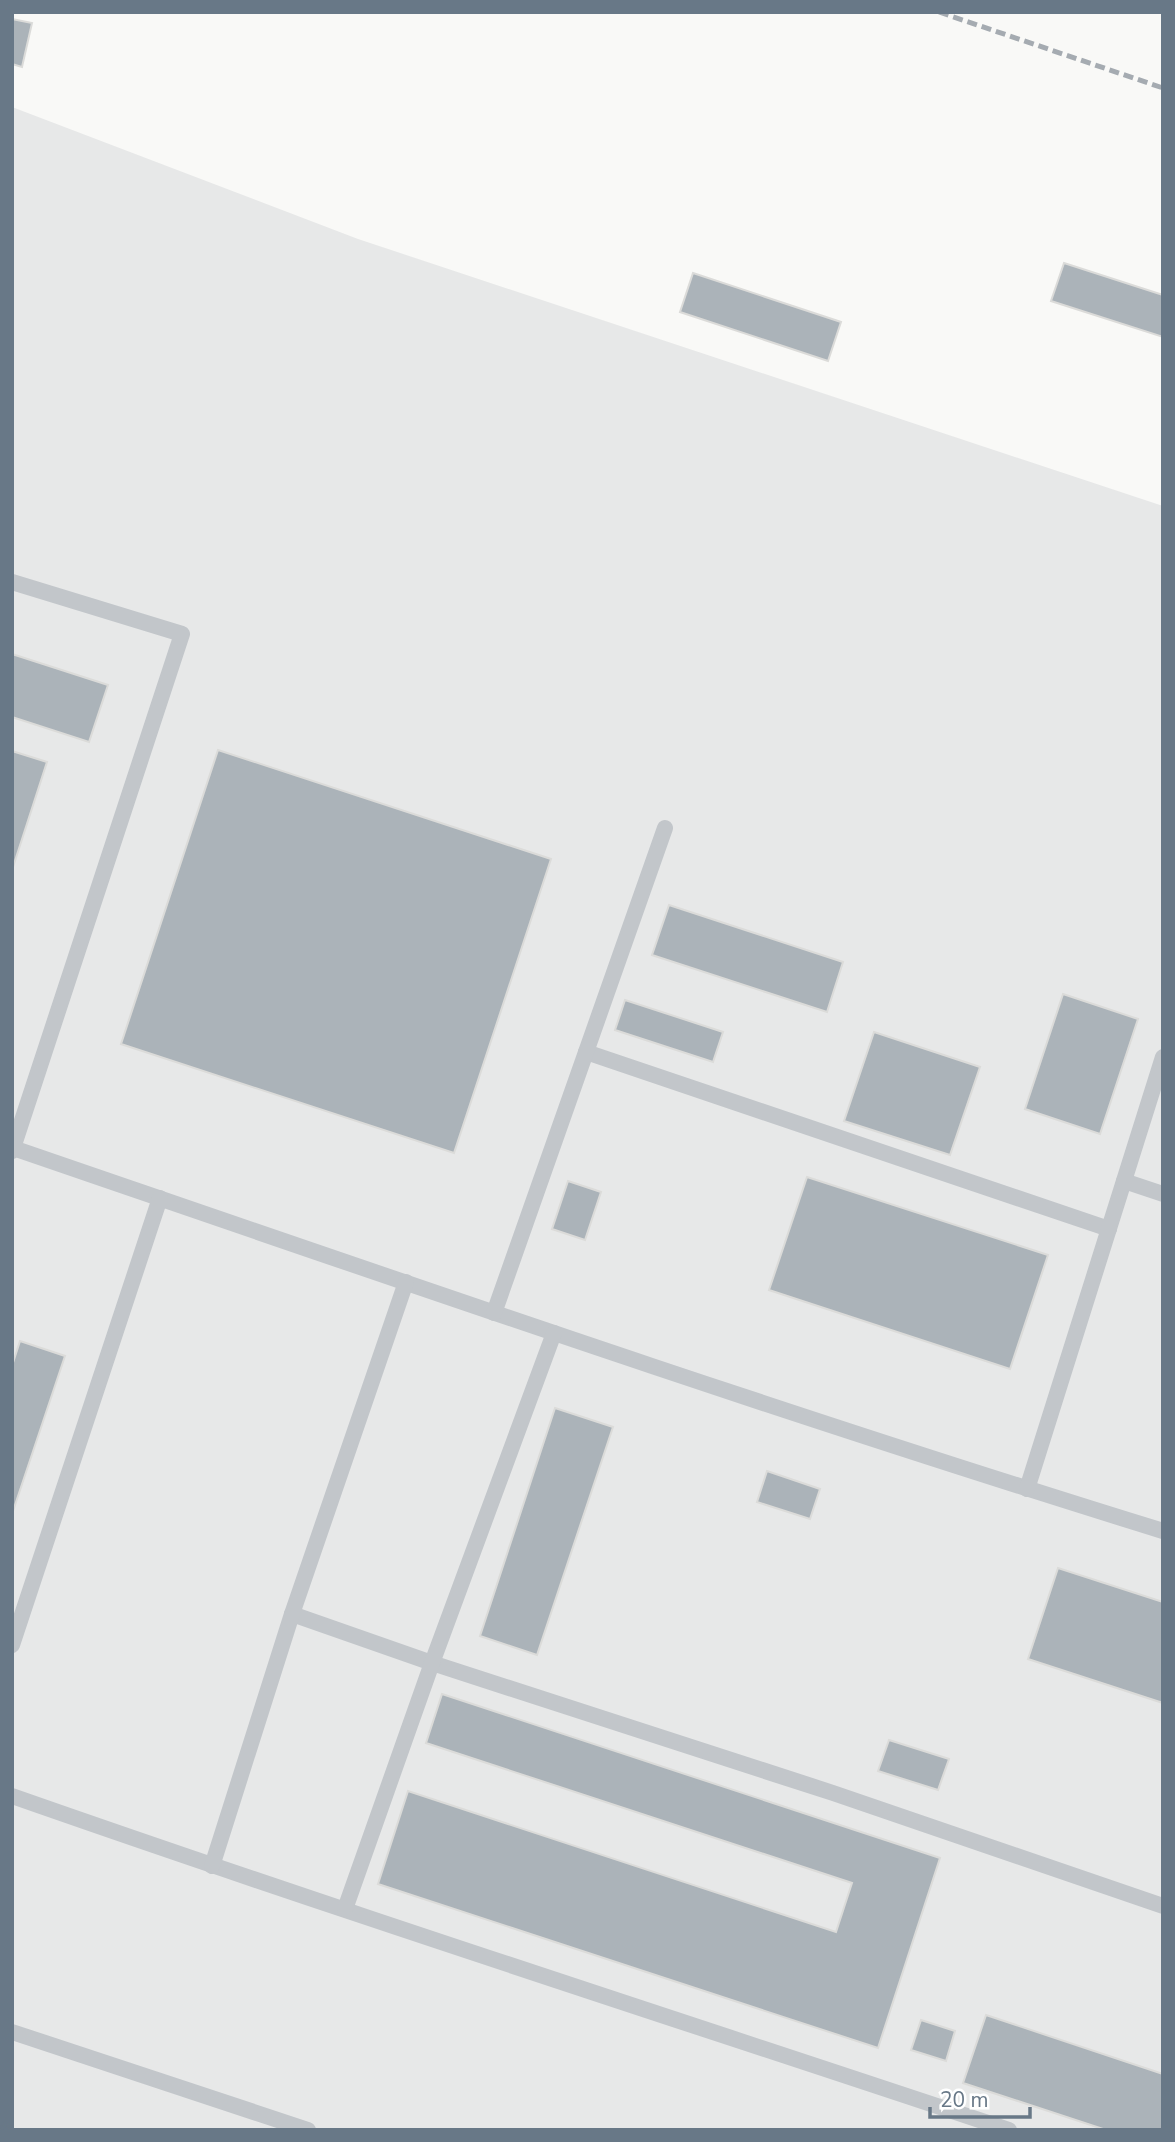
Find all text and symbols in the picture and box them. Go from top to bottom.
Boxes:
scale bar [930,2076,1030,2120]
text: 20 m [940,2086,989,2114]

